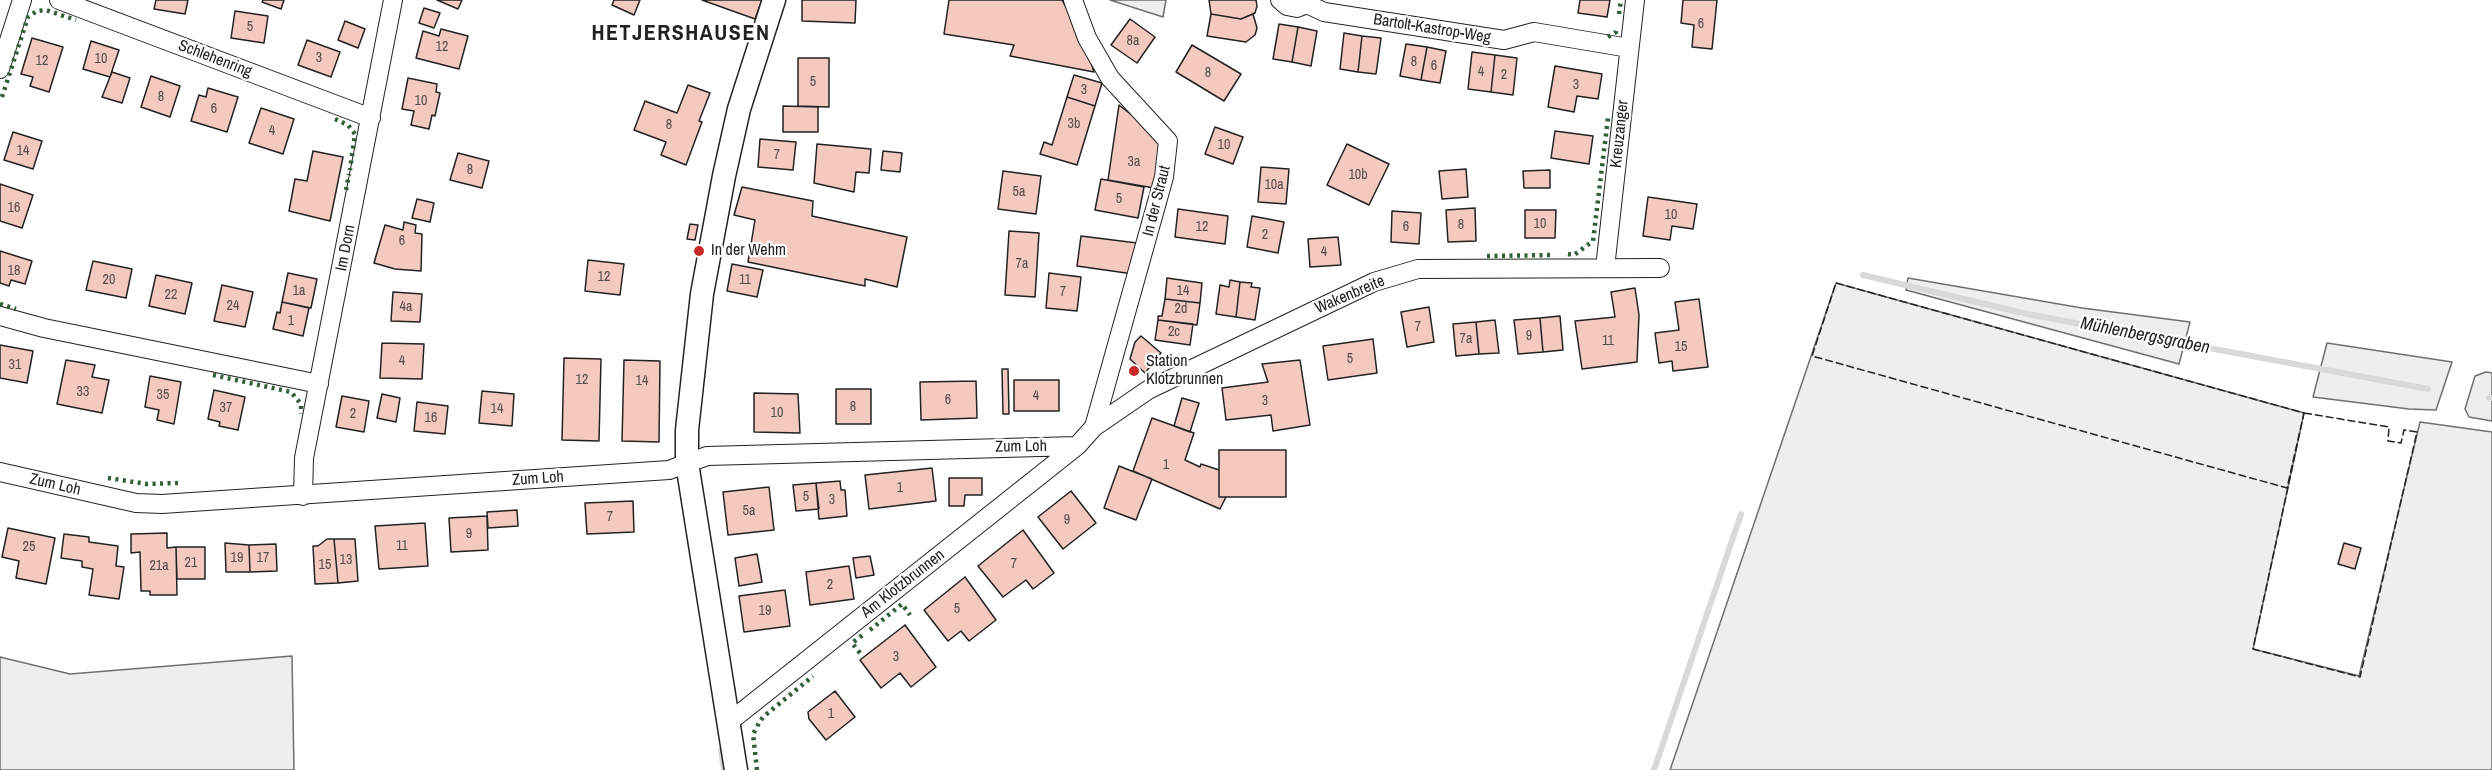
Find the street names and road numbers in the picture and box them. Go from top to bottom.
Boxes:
street label: Bartolt-Kastrop-Weg [1372,10,1492,48]
street label: Schlehenring [175,36,255,82]
street label: Kreuzanger [1607,99,1633,169]
street label: In der Straut [1139,164,1175,238]
street label: Im Dorn [332,223,360,273]
street label: Wakenbreite [1312,272,1388,318]
street label: Zum Loh [995,437,1047,457]
street label: Zum Loh [512,468,564,490]
street label: Zum Loh [28,470,82,500]
street label: Am Klotzbrunnen [857,545,949,623]

